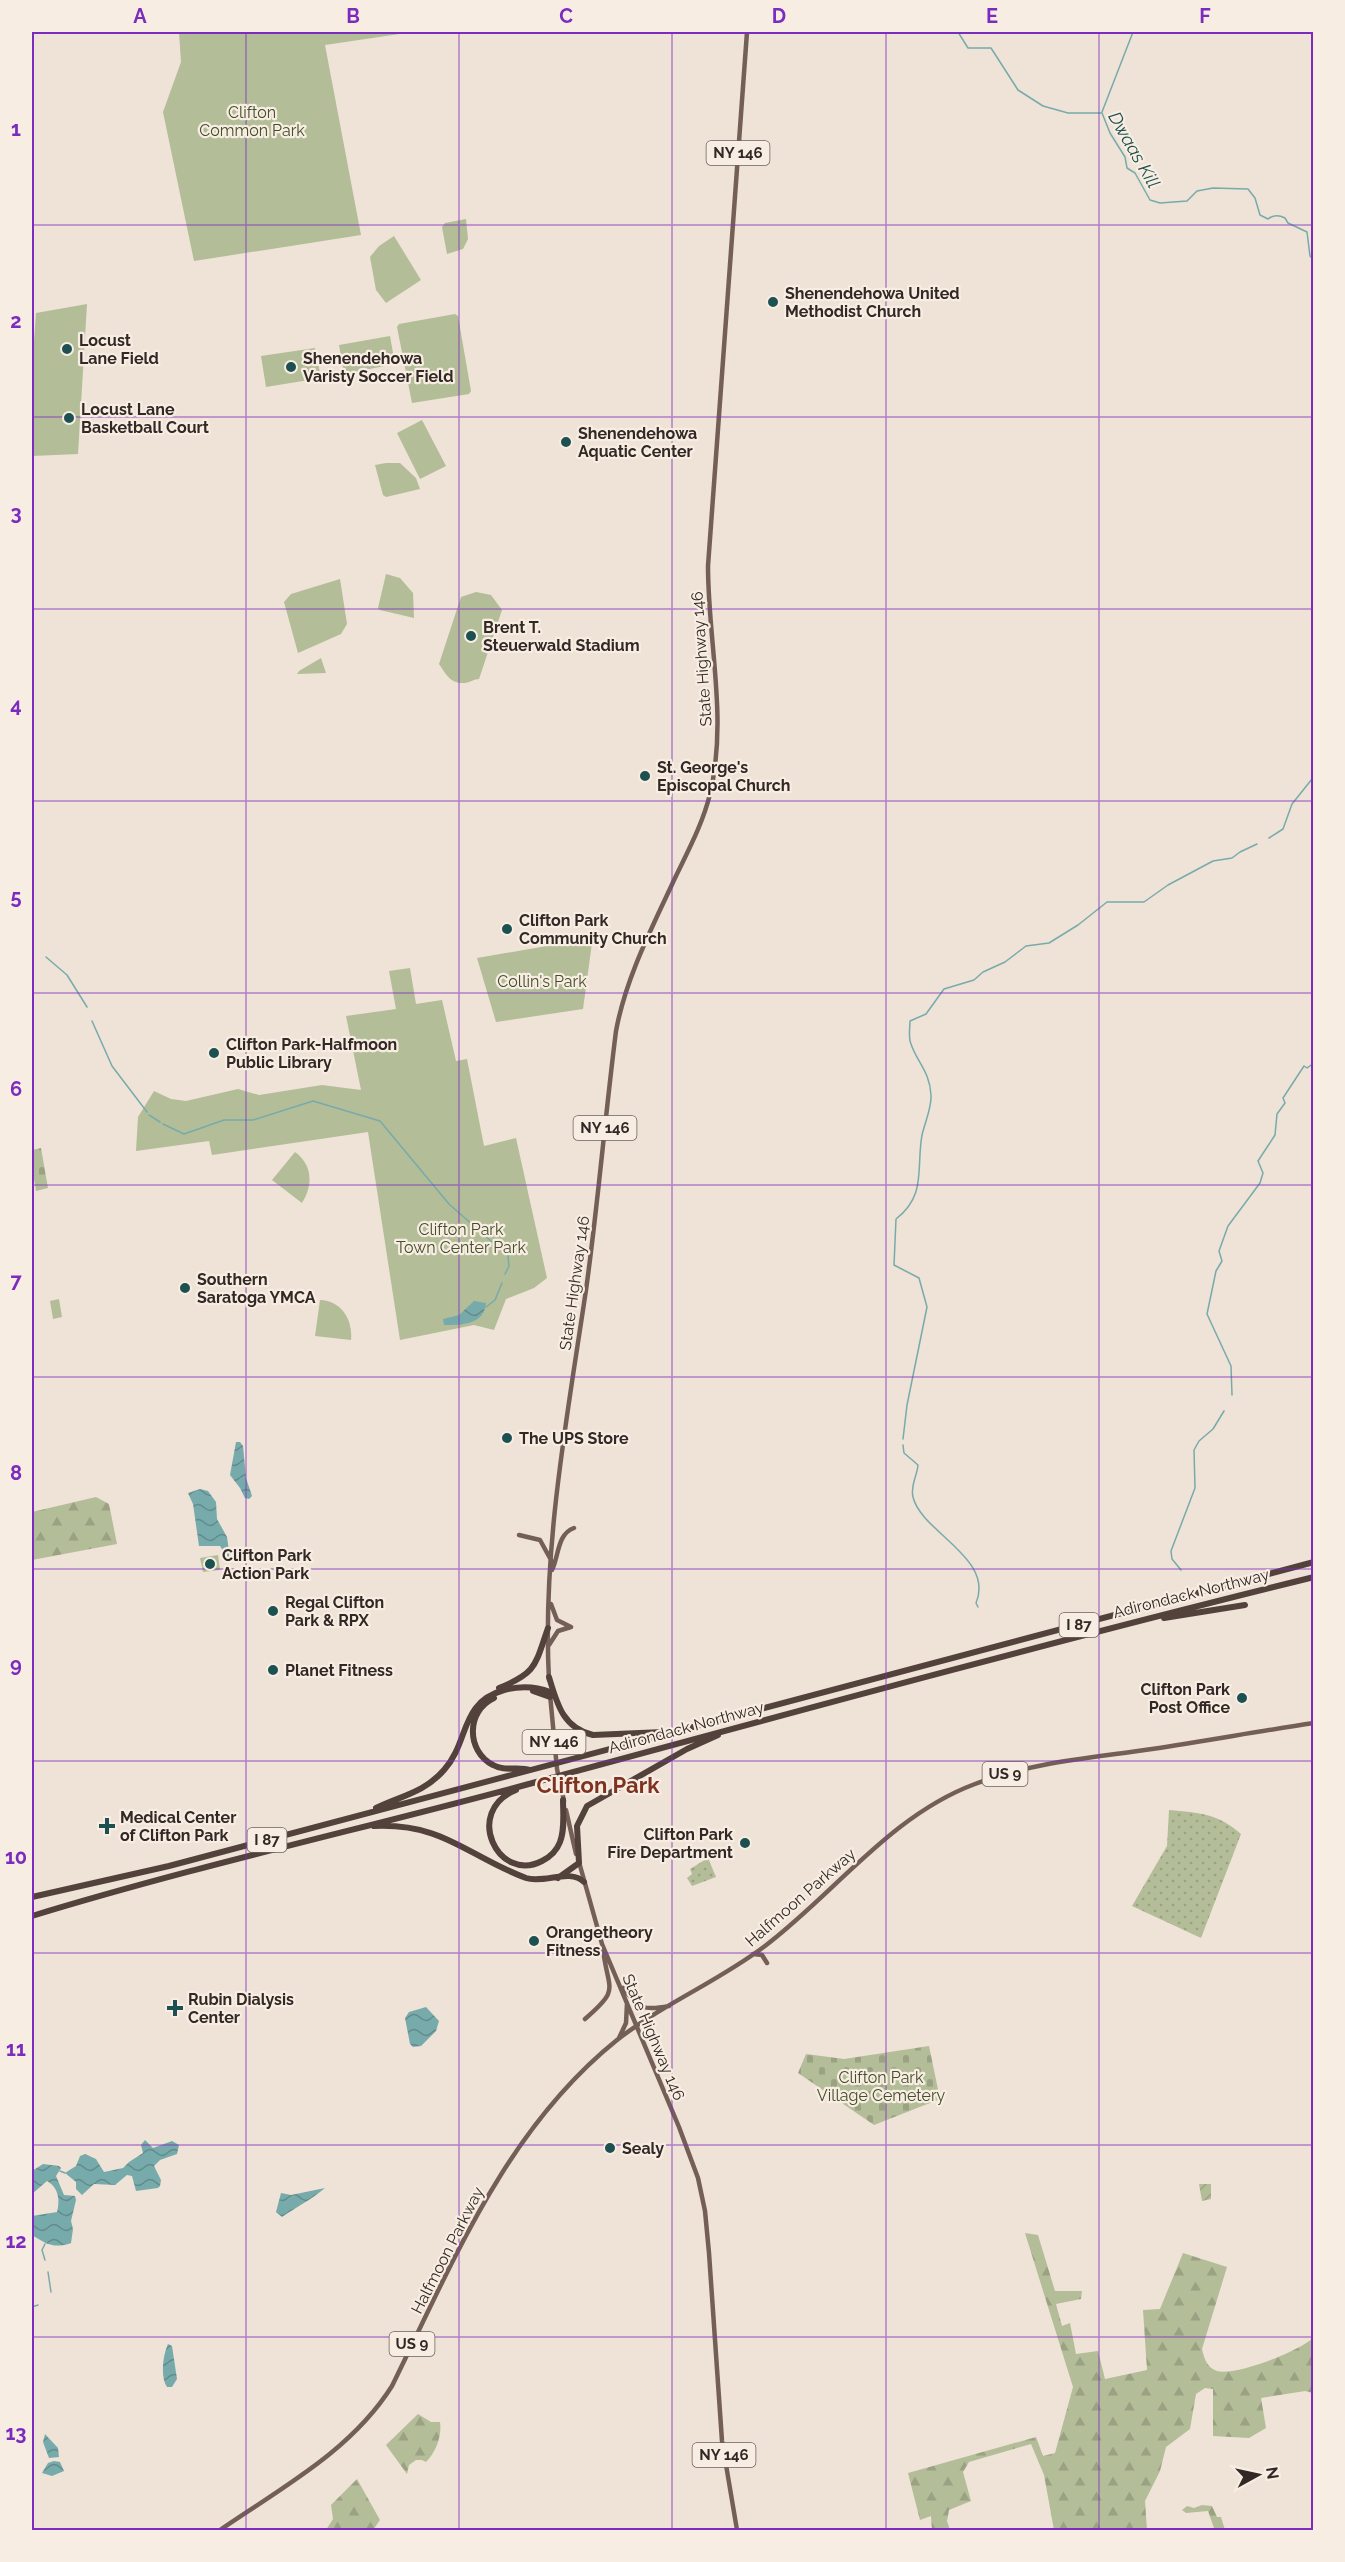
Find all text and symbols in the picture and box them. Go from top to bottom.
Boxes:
text: A [133,4,147,28]
text: B [346,4,360,28]
text: C [559,4,573,28]
text: D [772,4,786,28]
text: E [986,4,998,28]
text: F [1199,4,1211,28]
park label: Clifton Common Park [199,103,305,140]
water label: Dwaas Kill [1104,108,1165,192]
text: 1 [11,117,21,141]
road number: NY 146 [706,141,770,165]
place label: Shenendehowa United Methodist Church [785,284,960,321]
marker: Shenendehowa United Methodist Church [766,295,780,309]
text: 2 [10,309,22,333]
place label: Locust Lane Field [79,331,159,368]
marker: Locust Lane Field [60,342,74,356]
place label: Shenendehowa Varisty Soccer Field [303,349,453,386]
marker: Shenendehowa Varisty Soccer Field [284,360,298,374]
place label: Locust Lane Basketball Court [81,400,209,437]
marker: Locust Lane Basketball Court [62,411,76,425]
place label: Shenendehowa Aquatic Center [578,424,697,461]
marker: Shenendehowa Aquatic Center [559,435,573,449]
text: 3 [10,501,22,525]
street label: State Highway 146 [687,591,716,727]
place label: Brent T. Steuerwald Stadium [483,618,640,655]
marker: Brent T. Steuerwald Stadium [464,629,478,643]
text: 4 [10,693,22,717]
place label: St. George's Episcopal Church [657,758,790,795]
marker: St. George's Episcopal Church [638,769,652,783]
text: 5 [10,885,22,909]
place label: Clifton Park Community Church [519,911,667,948]
marker: Clifton Park Community Church [500,922,514,936]
park label: Collin's Park [497,972,587,991]
place label: Clifton Park-Halfmoon Public Library [226,1035,397,1072]
marker: Clifton Park-Halfmoon Public Library [207,1046,221,1060]
text: 6 [10,1077,22,1101]
road number: NY 146 [574,1116,636,1140]
street label: State Highway 146 [556,1215,593,1351]
park label: Clifton Park Town Center Park [396,1220,526,1257]
text: 7 [10,1269,22,1293]
place label: Southern Saratoga YMCA [197,1270,316,1307]
marker: Southern Saratoga YMCA [178,1281,192,1295]
place label: The UPS Store [519,1429,629,1448]
marker: The UPS Store [500,1431,514,1445]
text: 8 [10,1461,22,1485]
place label: Clifton Park Action Park [222,1546,312,1583]
marker: Clifton Park Action Park [203,1557,217,1571]
street label: Adirondack Northway [1111,1565,1271,1622]
place label: Regal Clifton Park & RPX [285,1593,384,1630]
marker: Regal Clifton Park & RPX [266,1604,280,1618]
road number: I 87 [1060,1613,1098,1637]
text: 9 [10,1653,22,1677]
place label: Planet Fitness [285,1661,393,1680]
marker: Planet Fitness [266,1663,280,1677]
place label: Clifton Park Post Office [1141,1680,1230,1717]
marker: Clifton Park Post Office [1235,1691,1249,1705]
street label: Adirondack Northway [606,1698,766,1757]
road number: NY 146 [522,1730,586,1754]
road number: US 9 [982,1762,1028,1786]
district label: Clifton Park [537,1772,660,1798]
place label: Medical Center of Clifton Park [120,1808,236,1845]
marker: Medical Center of Clifton Park [98,1817,116,1835]
place label: Clifton Park Fire Department [607,1825,733,1862]
road number: I 87 [248,1828,286,1852]
marker: Clifton Park Fire Department [738,1836,752,1850]
street label: Halfmoon Parkway [741,1844,860,1950]
text: 10 [5,1845,27,1869]
place label: Orangetheory Fitness [546,1923,653,1960]
marker: Orangetheory Fitness [527,1934,541,1948]
street label: State Highway 146 [618,1971,689,2103]
place label: Rubin Dialysis Center [188,1990,294,2027]
marker: Rubin Dialysis Center [166,1999,184,2017]
text: 11 [6,2037,26,2061]
park label: Clifton Park Village Cemetery [817,2068,946,2105]
place label: Sealy [622,2139,664,2158]
marker: Sealy [603,2141,617,2155]
street label: Halfmoon Parkway [407,2183,488,2317]
text: 12 [5,2229,27,2253]
road number: US 9 [390,2332,434,2356]
text: 13 [5,2421,27,2445]
road number: NY 146 [692,2443,756,2467]
north arrow [1228,2445,1288,2505]
text: N [1262,2466,1283,2480]

